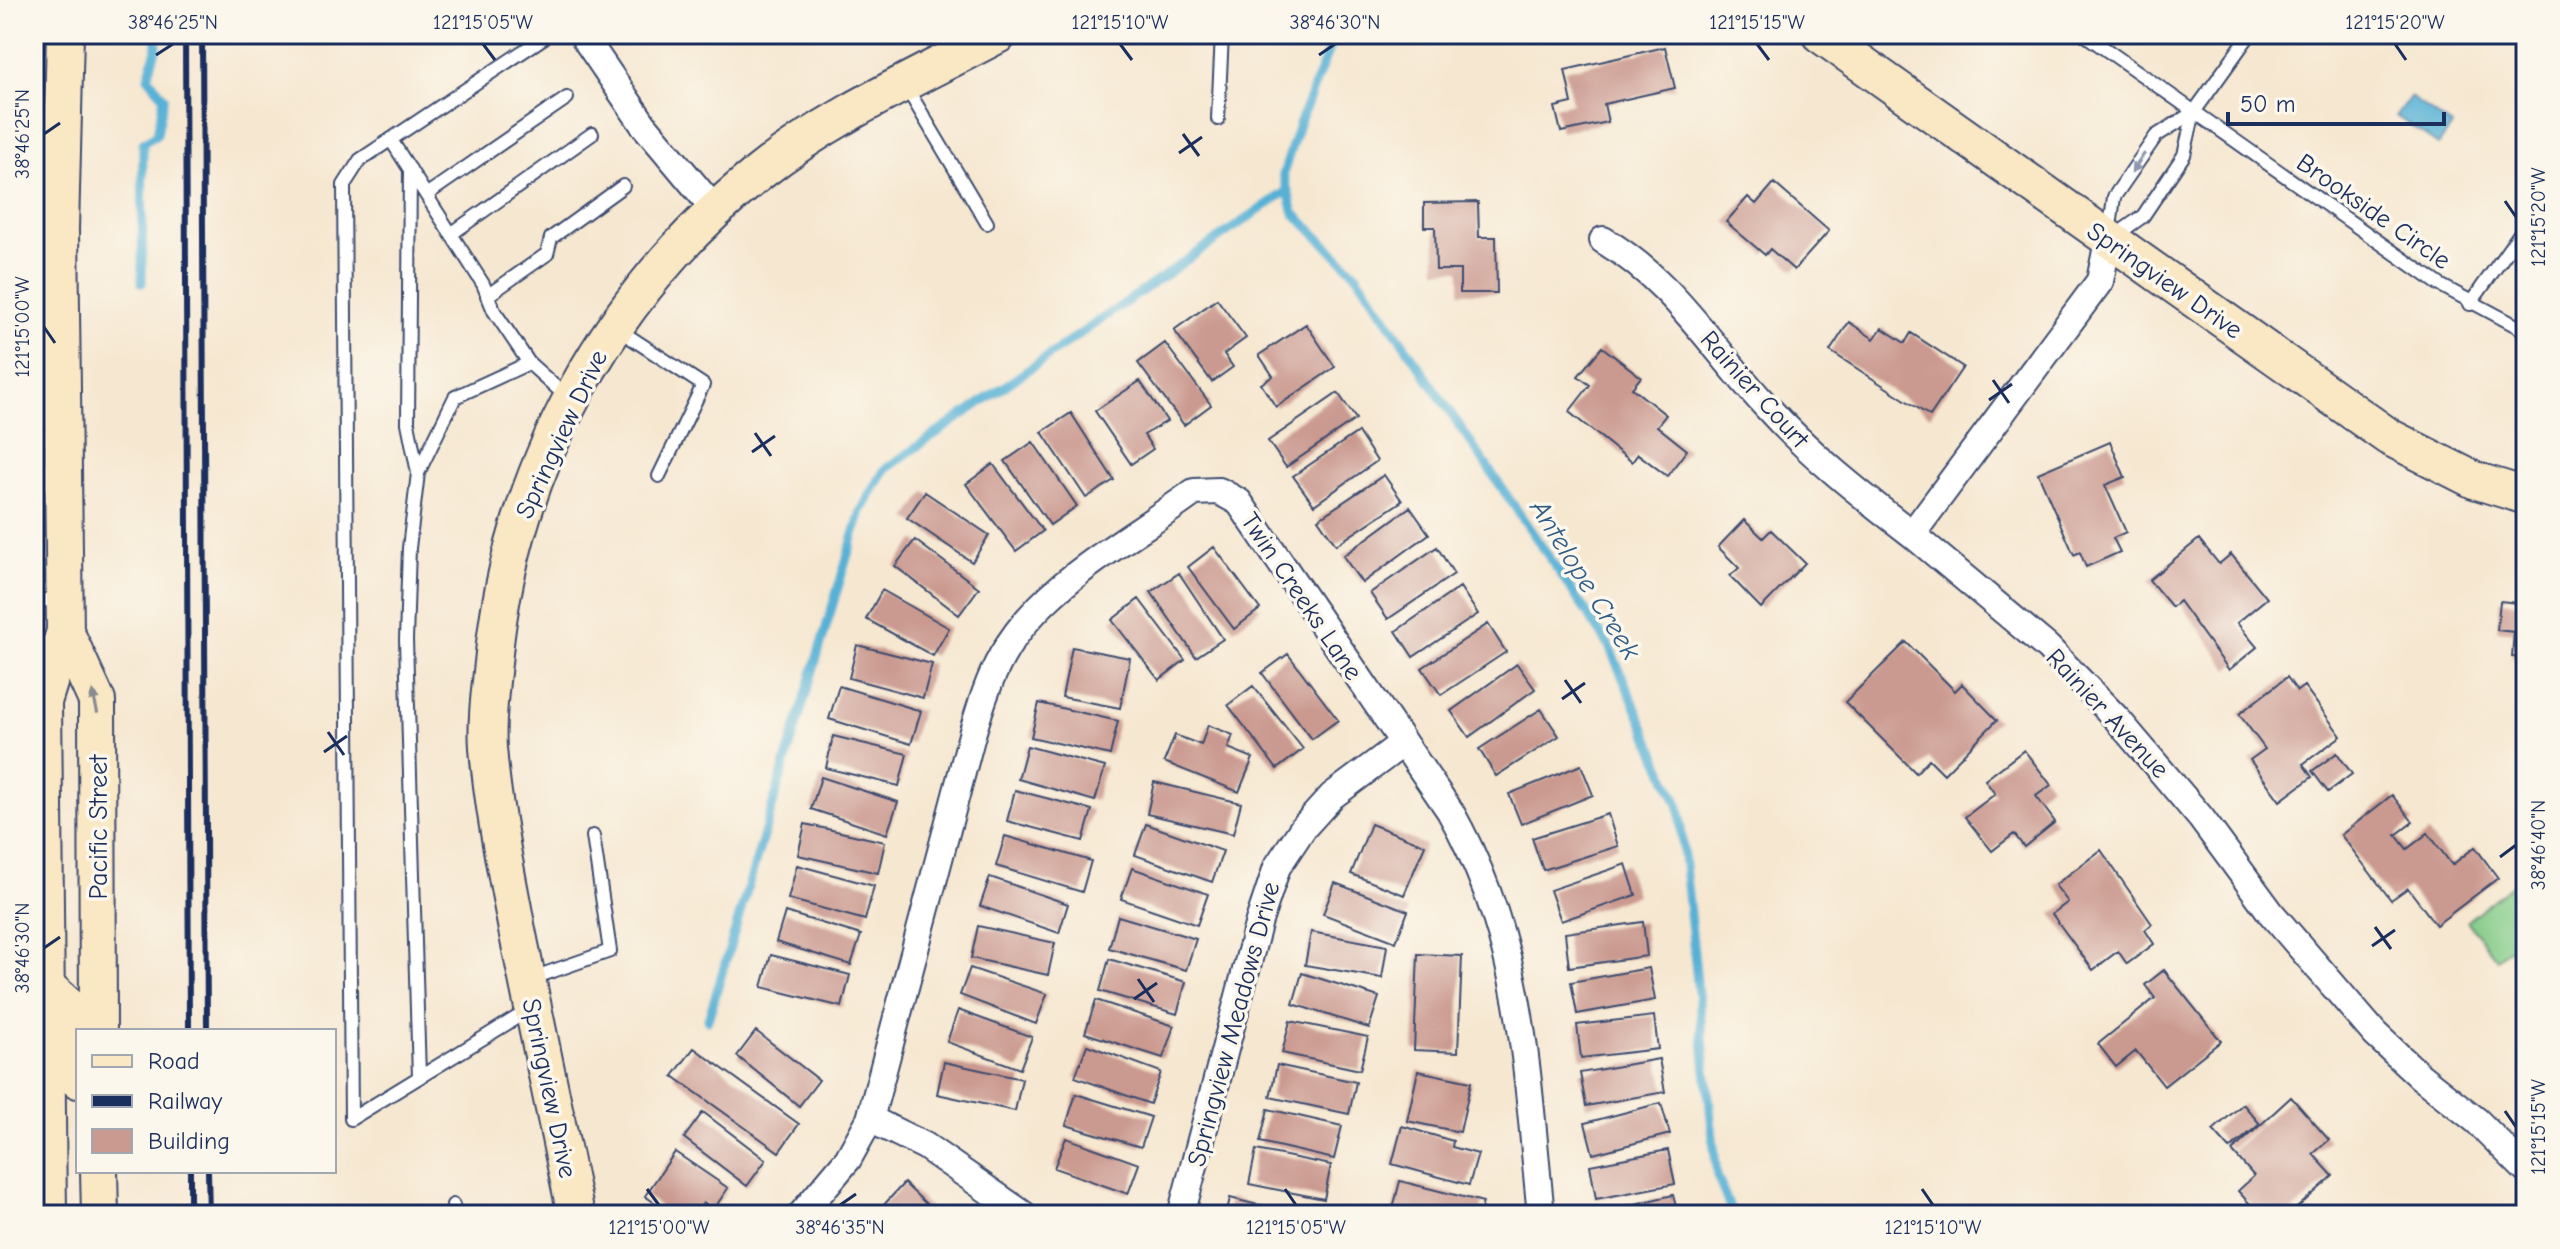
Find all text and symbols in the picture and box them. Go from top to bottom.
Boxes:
text: 38°46'25"N [128,11,218,34]
text: 121°15'05"W [433,11,534,34]
text: 121°15'10"W [1072,11,1169,34]
text: 38°46'30"N [1290,11,1380,34]
text: 121°15'15"W [1709,11,1805,34]
text: 121°15'20"W [2345,11,2445,34]
scale bar [2228,76,2444,126]
text: 38°46'25"N [11,89,34,179]
text: 50 m [2240,90,2296,118]
street label: Brookside Circle [2291,148,2456,276]
one-way arrow [2130,152,2145,173]
text: 121°15'20"W [2527,167,2550,267]
street label: Springview Drive [2081,216,2248,345]
text: 121°15'00"W [11,276,34,378]
street label: Rainier Court [1694,325,1816,456]
street label: Springview Drive [510,345,614,523]
water label: Antelope Creek [1523,493,1647,666]
street label: Twin Creeks Lane [1234,507,1368,686]
street label: Rainier Avenue [2040,643,2175,785]
one-way arrow [88,689,100,714]
street label: Pacific Street [84,753,114,899]
text: 38°46'40"N [2527,800,2550,890]
street label: Springview Meadows Drive [1182,879,1286,1170]
text: 38°46'30"N [11,903,34,993]
street label: Springview Drive [515,996,583,1181]
legend [76,1029,336,1173]
text: Road [148,1047,200,1075]
text: 121°15'15"W [2527,1079,2550,1175]
text: Railway [148,1087,222,1115]
text: Building [148,1127,230,1155]
text: 121°15'00"W [608,1216,710,1239]
text: 38°46'35"N [795,1216,885,1239]
text: 121°15'05"W [1246,1216,1347,1239]
text: 121°15'10"W [1885,1216,1982,1239]

